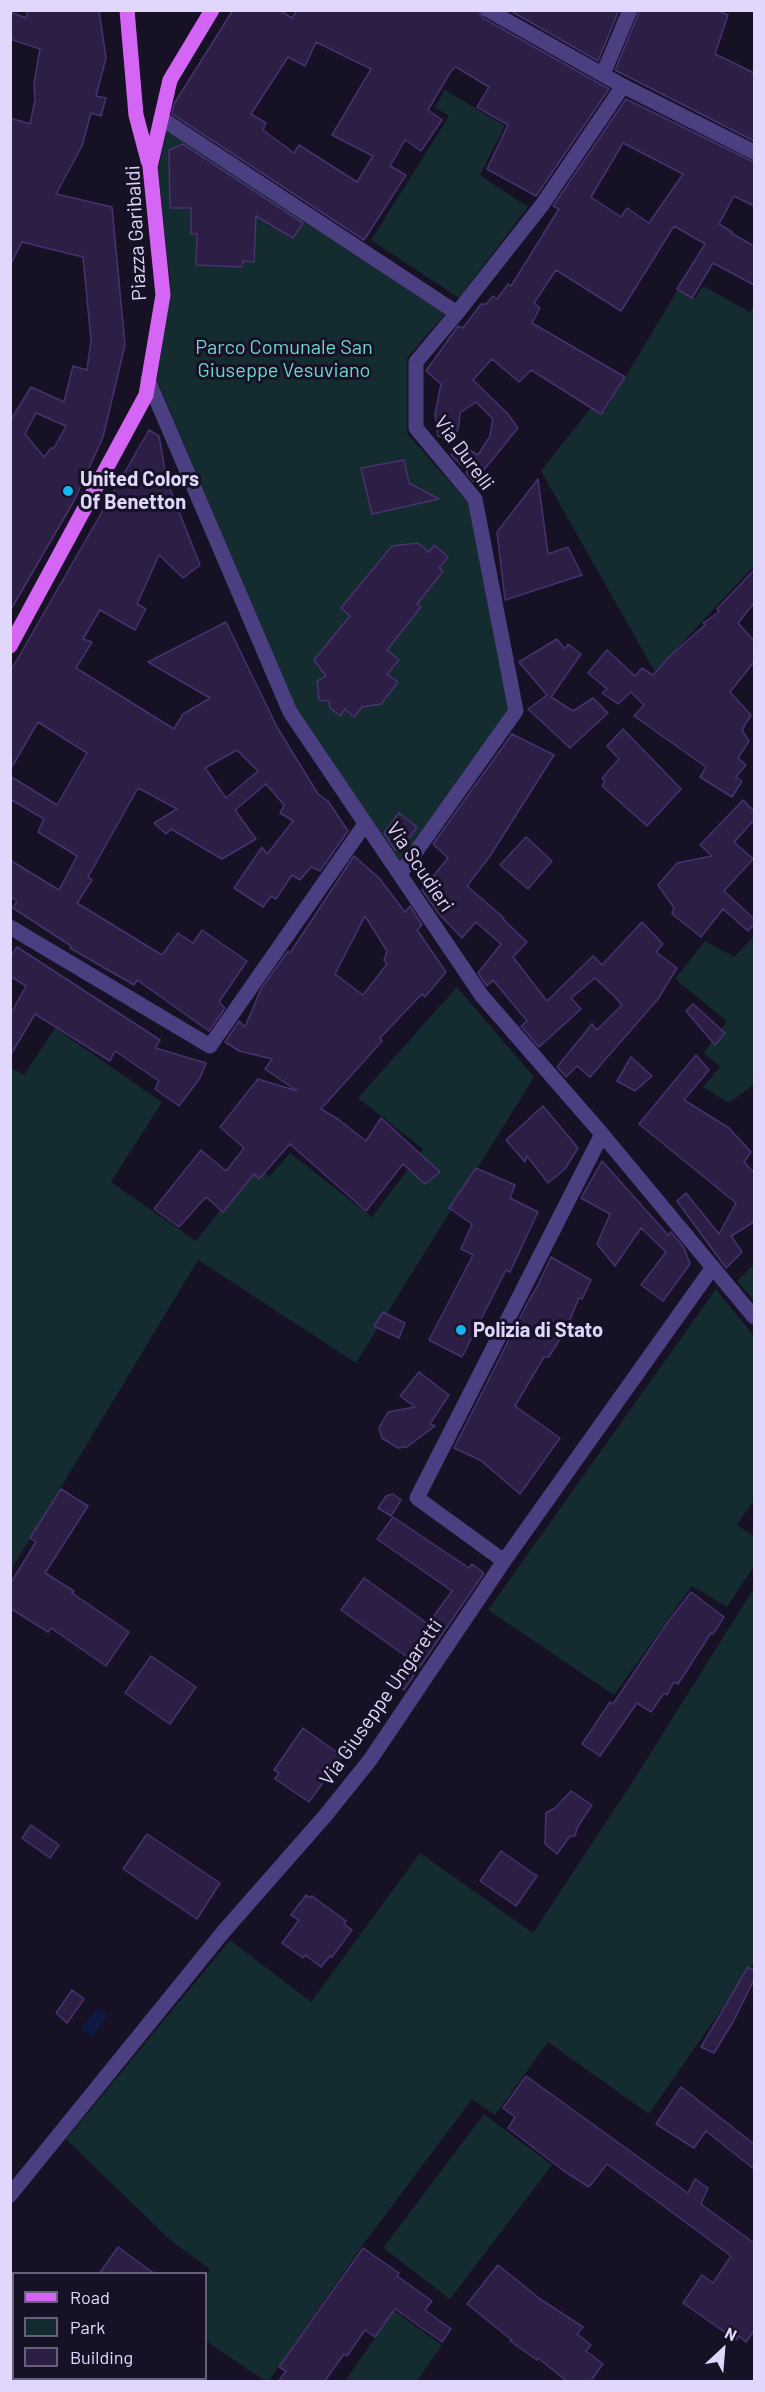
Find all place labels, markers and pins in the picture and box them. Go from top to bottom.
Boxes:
place label: United Colors Of Benetton [80,467,199,514]
marker: United Colors Of Benetton [61,484,75,498]
place label: Polizia di Stato [473,1318,603,1342]
marker: Polizia di Stato [454,1323,468,1337]

